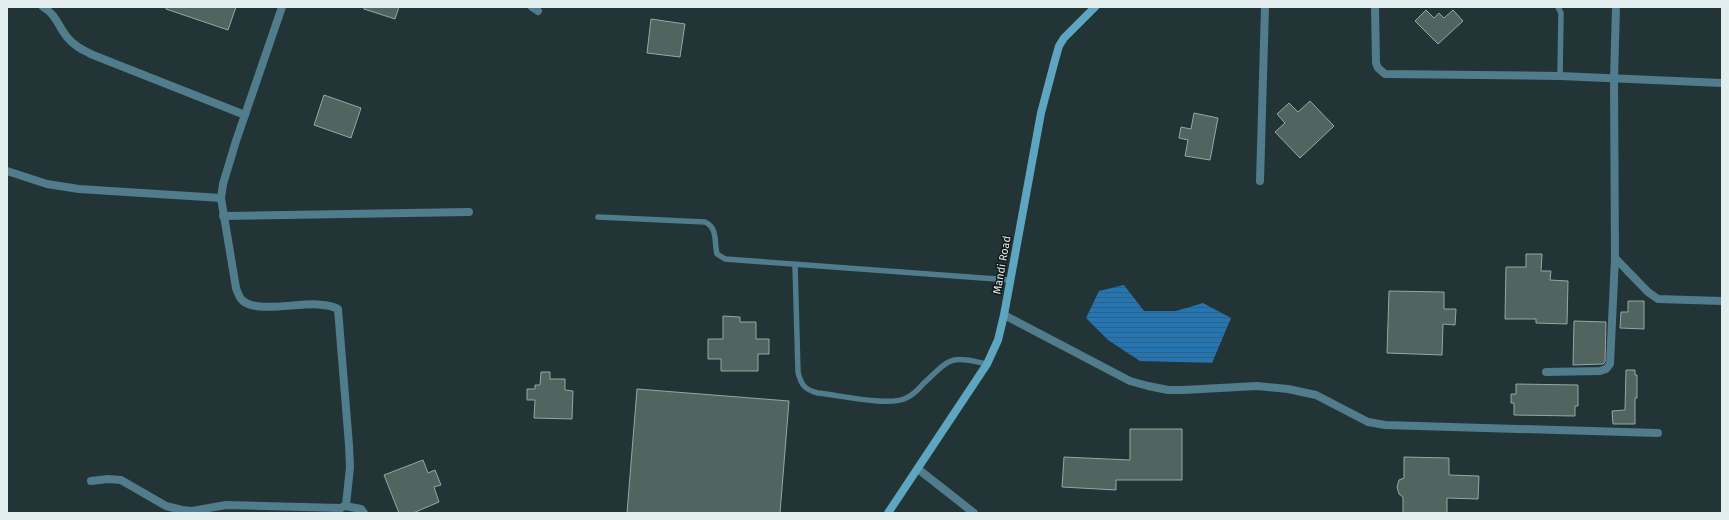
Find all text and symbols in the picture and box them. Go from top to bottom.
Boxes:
street label: Mandi Road [990,235,1014,295]

